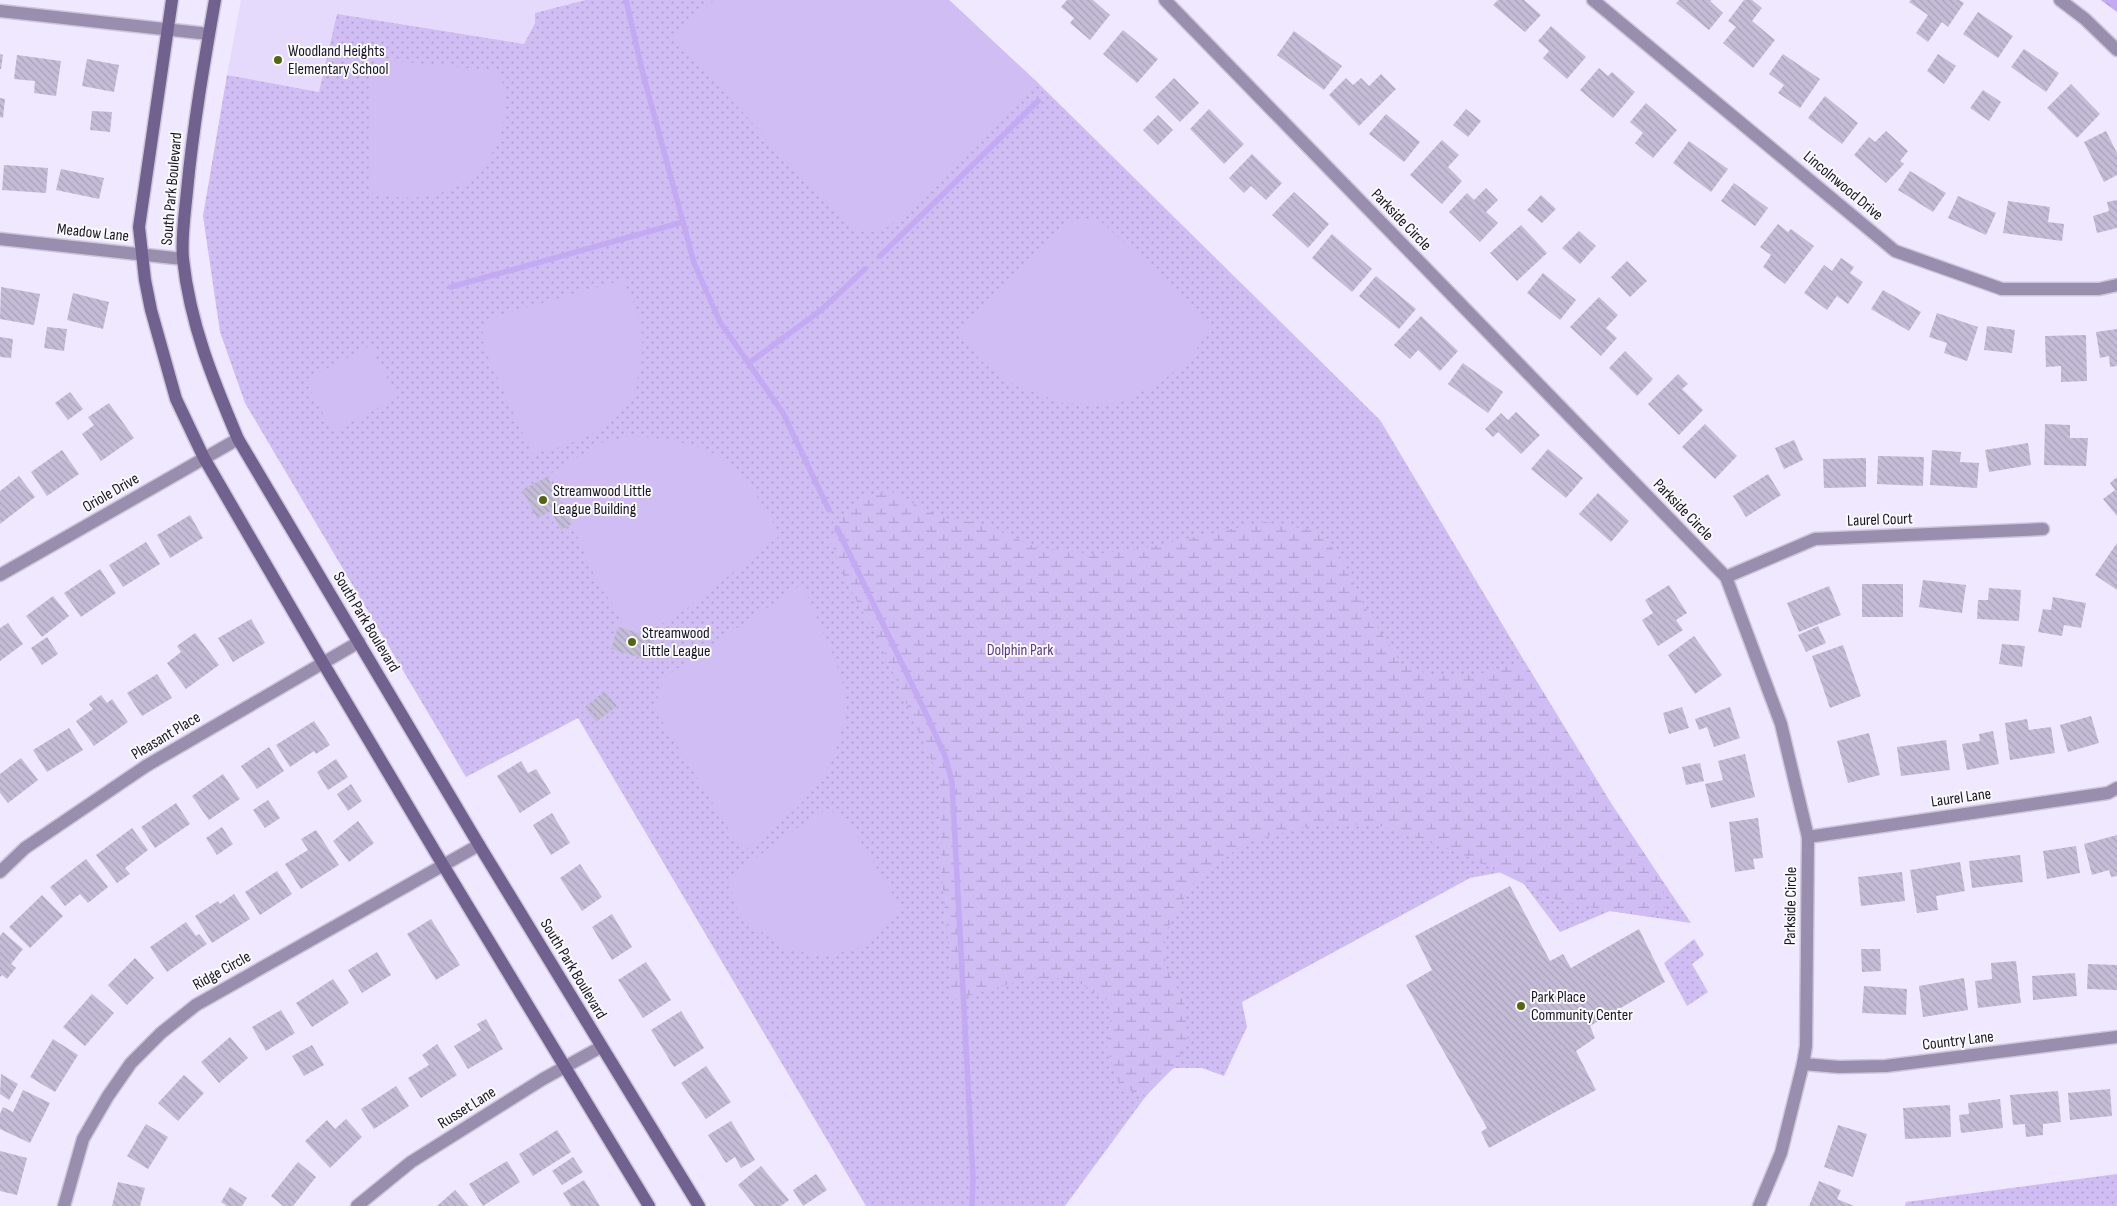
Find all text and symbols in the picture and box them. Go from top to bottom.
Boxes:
place label: Woodland Heights Elementary School [288,42,388,79]
marker: Woodland Heights Elementary School [272,54,284,66]
street label: South Park Boulevard [158,132,186,246]
street label: Lincolnwood Drive [1799,147,1887,225]
street label: Parkside Circle [1367,185,1435,255]
street label: Meadow Lane [56,220,130,246]
street label: Oriole Drive [79,469,143,517]
street label: Parkside Circle [1649,475,1717,545]
place label: Streamwood Little League Building [553,482,651,519]
marker: Streamwood Little League Building [537,494,549,506]
street label: Laurel Court [1847,509,1913,531]
street label: South Park Boulevard [329,569,403,675]
place label: Streamwood Little League [642,624,710,661]
marker: Streamwood Little League [626,636,638,648]
park label: Dolphin Park [987,641,1053,660]
street label: Pleasant Place [128,708,204,764]
street label: Laurel Lane [1930,784,1992,812]
street label: Parkside Circle [1781,867,1801,945]
street label: South Park Boulevard [536,916,610,1022]
street label: Ridge Circle [190,947,254,995]
place label: Park Place Community Center [1531,988,1633,1025]
marker: Park Place Community Center [1515,1000,1527,1012]
street label: Country Lane [1921,1027,1995,1055]
street label: Russet Lane [435,1083,499,1133]

